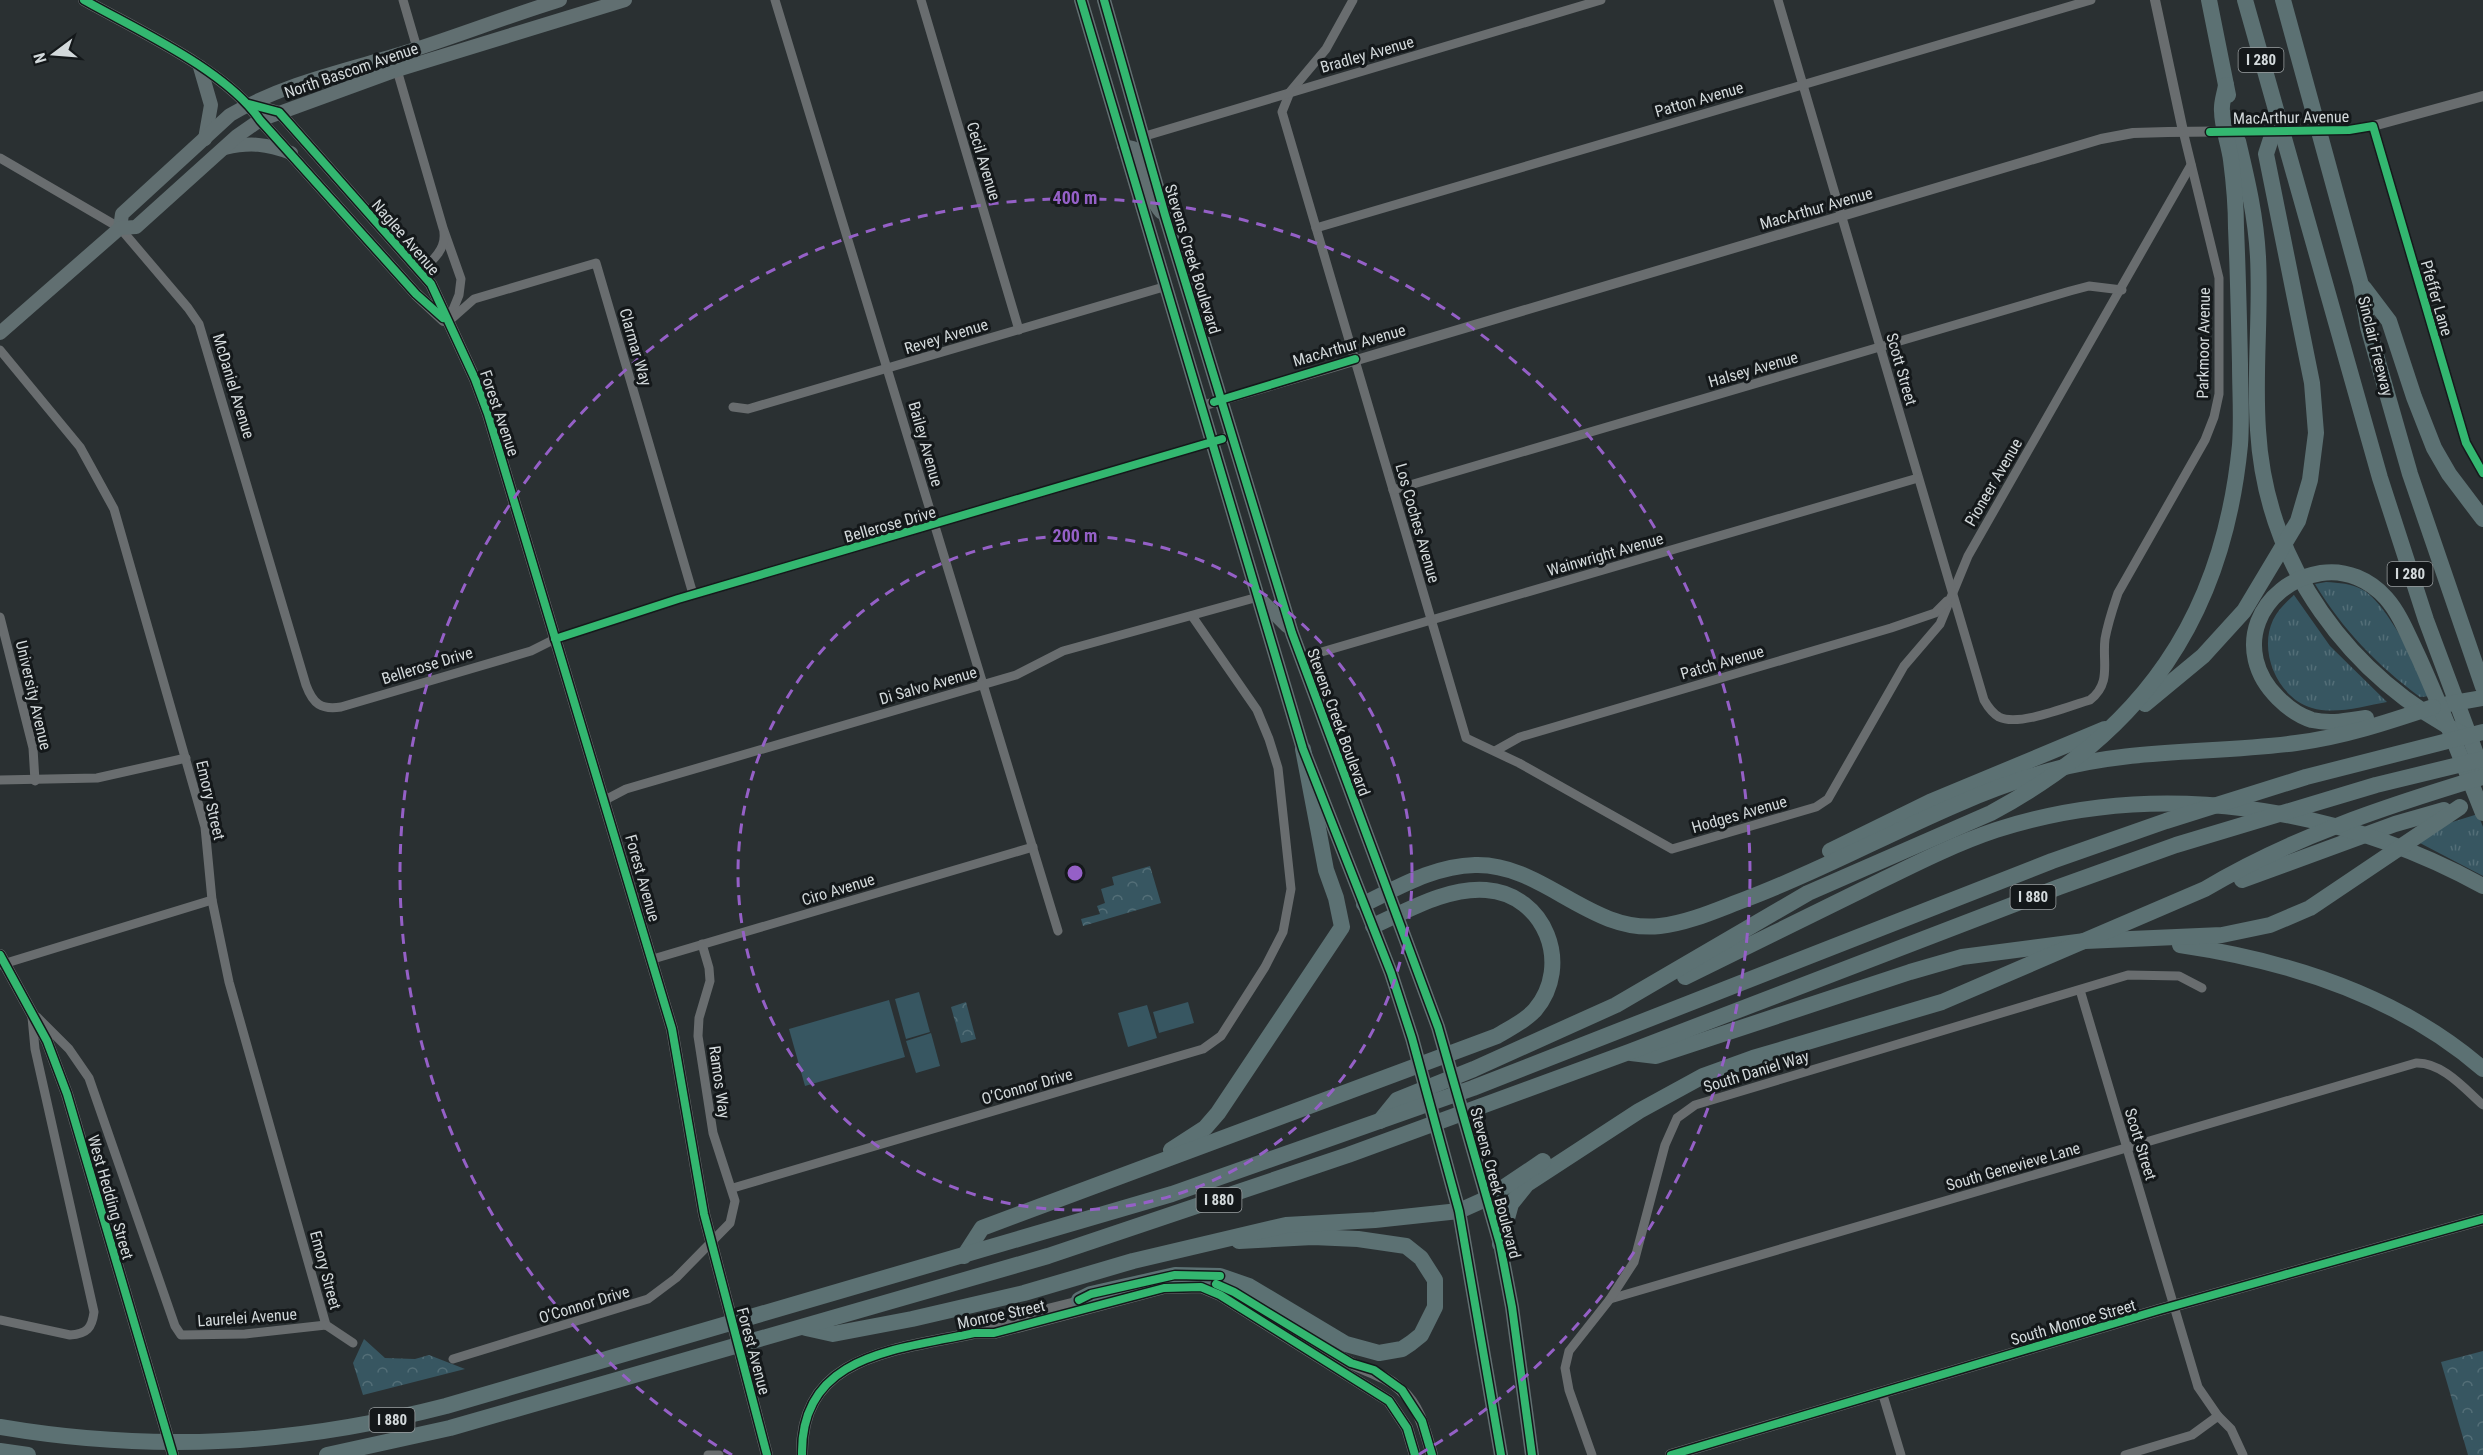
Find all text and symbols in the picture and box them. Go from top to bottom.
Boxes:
north arrow [24,24,84,84]
street label: Bradley Avenue [1318,32,1416,77]
street label: North Bascom Avenue [282,39,421,102]
road number: I 280 [2238,48,2284,72]
text: N [30,51,51,65]
street label: Patton Avenue [1653,78,1746,121]
street label: MacArthur Avenue [2233,107,2349,128]
street label: Cecil Avenue [963,120,1004,203]
street label: Stevens Creek Boulevard [1161,182,1224,336]
street label: MacArthur Avenue [1758,183,1875,234]
text: 400 m [1053,187,1097,208]
street label: Naglee Avenue [368,196,444,279]
street label: Pfeffer Lane [2417,258,2456,338]
street label: Parkmoor Avenue [2193,287,2214,399]
street label: Sinclair Freeway [2354,294,2397,398]
street label: Clarmar Way [615,306,656,388]
street label: Revey Avenue [902,315,990,358]
street label: MacArthur Avenue [1291,320,1408,371]
street label: McDaniel Avenue [209,331,258,441]
street label: Scott Street [1882,331,1921,408]
street label: Halsey Avenue [1706,348,1800,391]
street label: Forest Avenue [476,368,523,459]
street label: Bailey Avenue [904,399,947,489]
street label: Pioneer Avenue [1961,435,2026,529]
street label: Los Coches Avenue [1391,461,1444,585]
street label: Bellerose Drive [842,502,938,547]
text: 200 m [1053,525,1097,546]
street label: Wainwright Avenue [1545,529,1665,580]
road number: I 280 [2388,562,2432,586]
street label: University Avenue [12,639,55,752]
street label: Patch Avenue [1678,641,1766,683]
street label: Bellerose Drive [379,643,475,688]
street label: Stevens Creek Boulevard [1303,646,1374,799]
street label: Di Salvo Avenue [877,662,979,708]
street label: Emory Street [192,759,229,842]
street label: Hodges Avenue [1689,792,1789,837]
street label: Forest Avenue [621,832,664,924]
centre of rings [1065,863,1085,883]
street label: Ciro Avenue [799,869,877,910]
road number: I 880 [2010,885,2056,909]
street label: Ramos Way [705,1044,734,1120]
street label: South Daniel Way [1701,1046,1812,1097]
street label: O’Connor Drive [979,1064,1075,1109]
street label: Stevens Creek Boulevard [1466,1105,1525,1261]
street label: Scott Street [2121,1106,2161,1183]
street label: West Hedding Street [84,1133,137,1262]
street label: South Genevieve Lane [1944,1138,2082,1195]
road number: I 880 [1196,1188,1242,1212]
street label: Emory Street [306,1229,345,1312]
street label: O’Connor Drive [536,1282,632,1327]
street label: South Monroe Street [2008,1295,2138,1349]
street label: Monroe Street [955,1296,1047,1333]
street label: Laurelei Avenue [197,1305,297,1330]
street label: Forest Avenue [733,1305,774,1397]
road number: I 880 [370,1408,414,1432]

